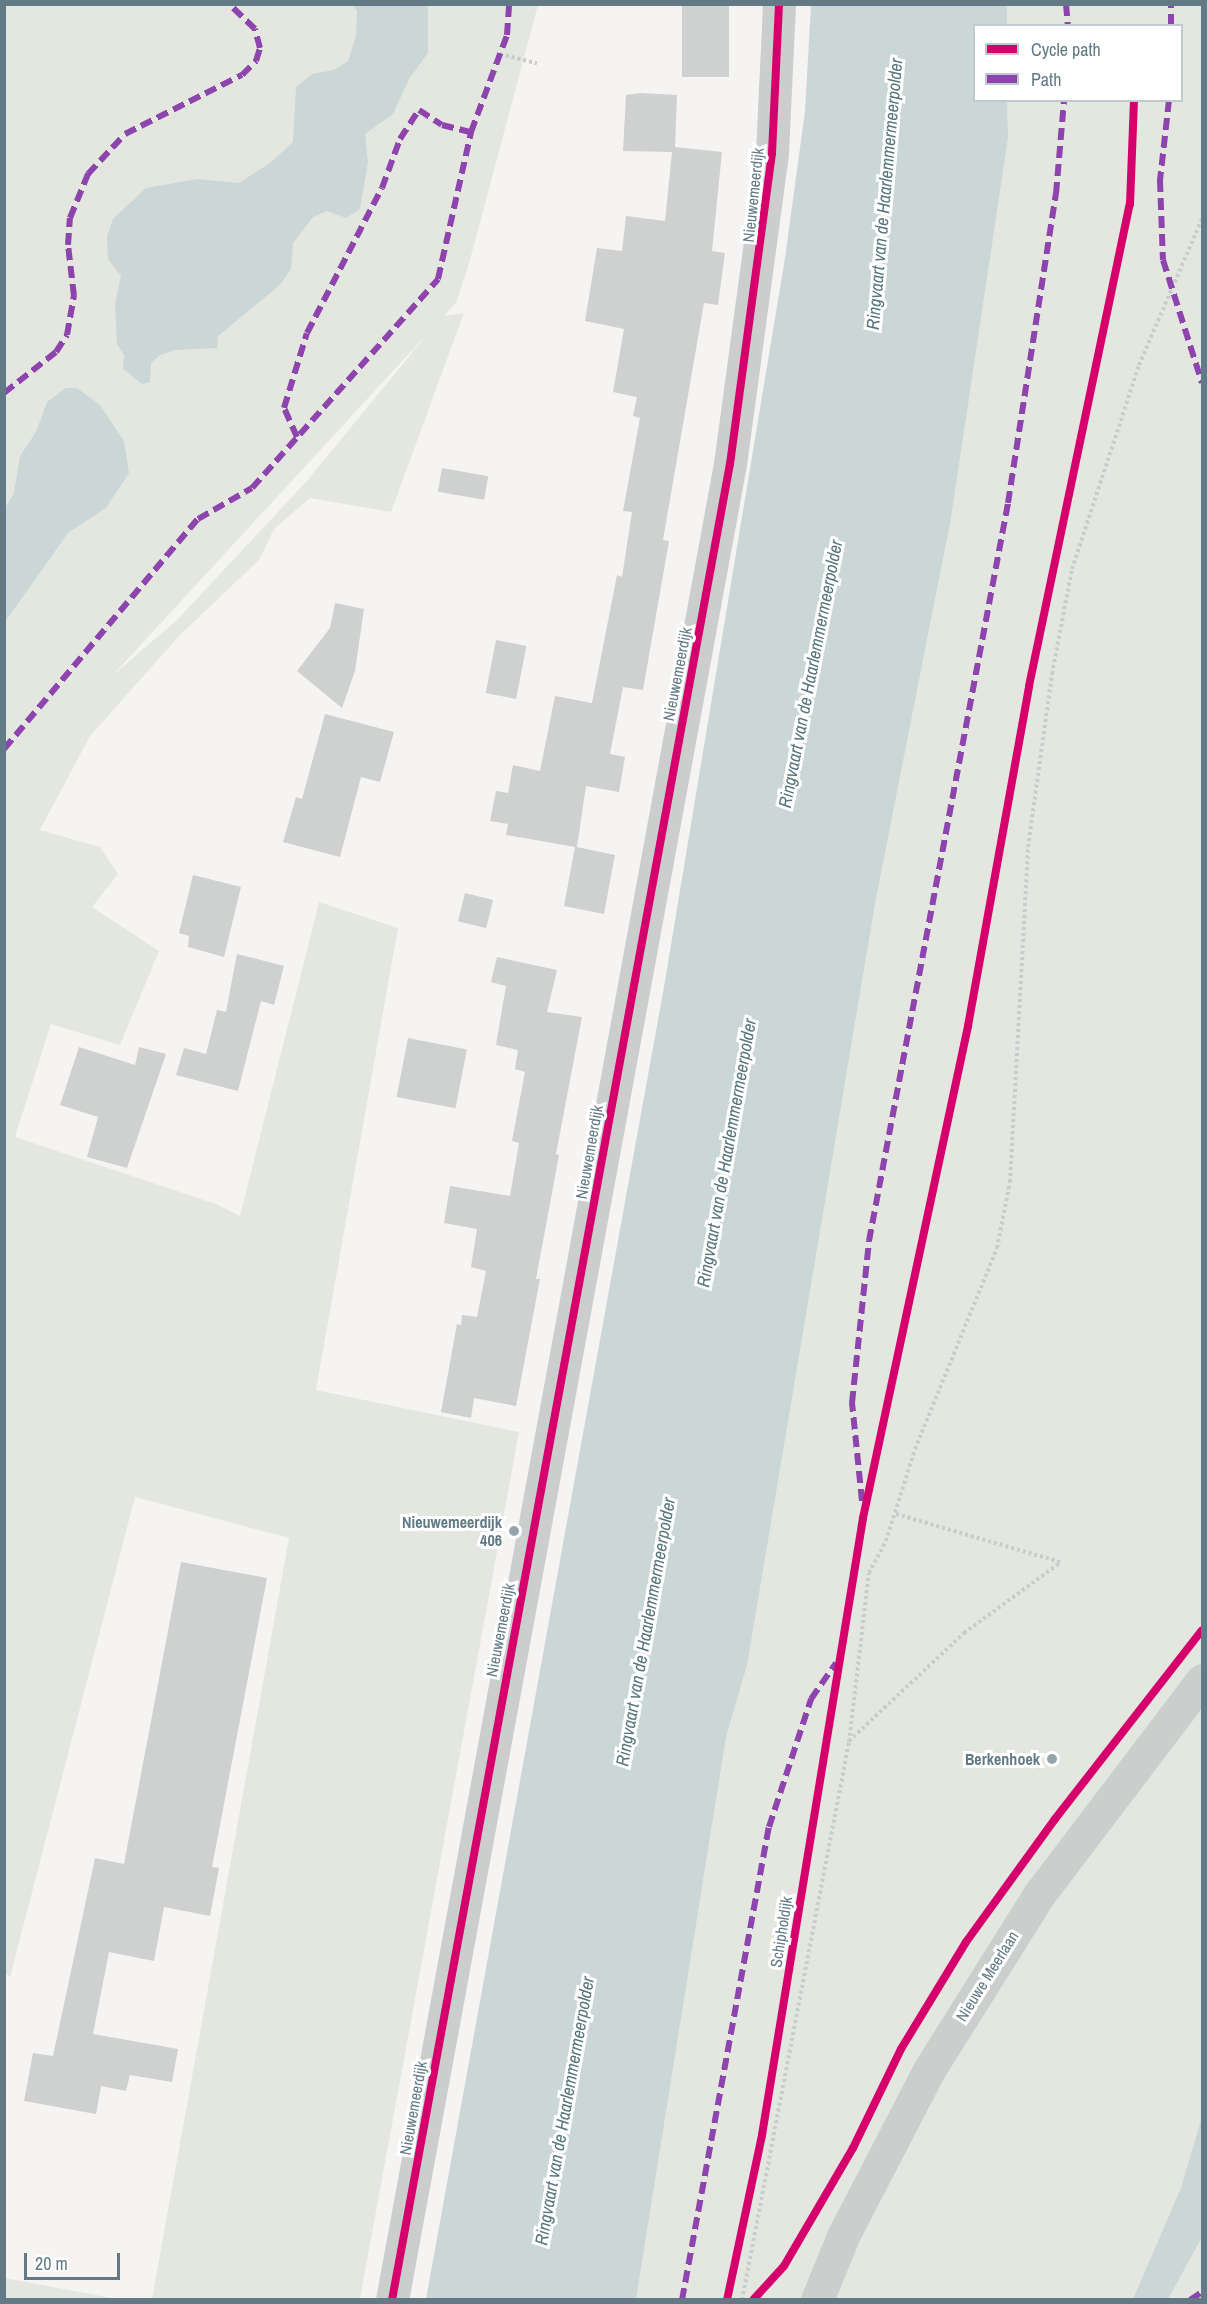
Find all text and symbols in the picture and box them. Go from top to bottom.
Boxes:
legend [973,24,1183,102]
text: Cycle path [1031,37,1101,62]
water label: Ringvaart van de Haarlemmermeerpolder [862,57,908,331]
text: Path [1031,67,1061,92]
street label: Nieuwemeerdijk [738,147,768,243]
water label: Ringvaart van de Haarlemmermeerpolder [774,538,848,810]
street label: Nieuwemeerdijk [659,626,695,722]
water label: Ringvaart van de Haarlemmermeerpolder [693,1017,761,1289]
street label: Nieuwemeerdijk [571,1104,607,1200]
water label: Ringvaart van de Haarlemmermeerpolder [612,1496,680,1768]
place label: Nieuwemeerdijk 406 [402,1512,502,1550]
marker: Nieuwemeerdijk 406 [507,1524,521,1538]
street label: Nieuwemeerdijk [482,1582,518,1678]
place label: Berkenhoek [965,1749,1040,1769]
marker: Berkenhoek [1045,1752,1059,1766]
street label: Schipholdijk [766,1895,796,1969]
street label: Nieuwe Meerlaan [952,1927,1022,2025]
water label: Ringvaart van de Haarlemmermeerpolder [531,1975,599,2247]
street label: Nieuwemeerdijk [395,2060,431,2156]
scale bar [27,2241,123,2279]
text: 20 m [35,2251,68,2276]

